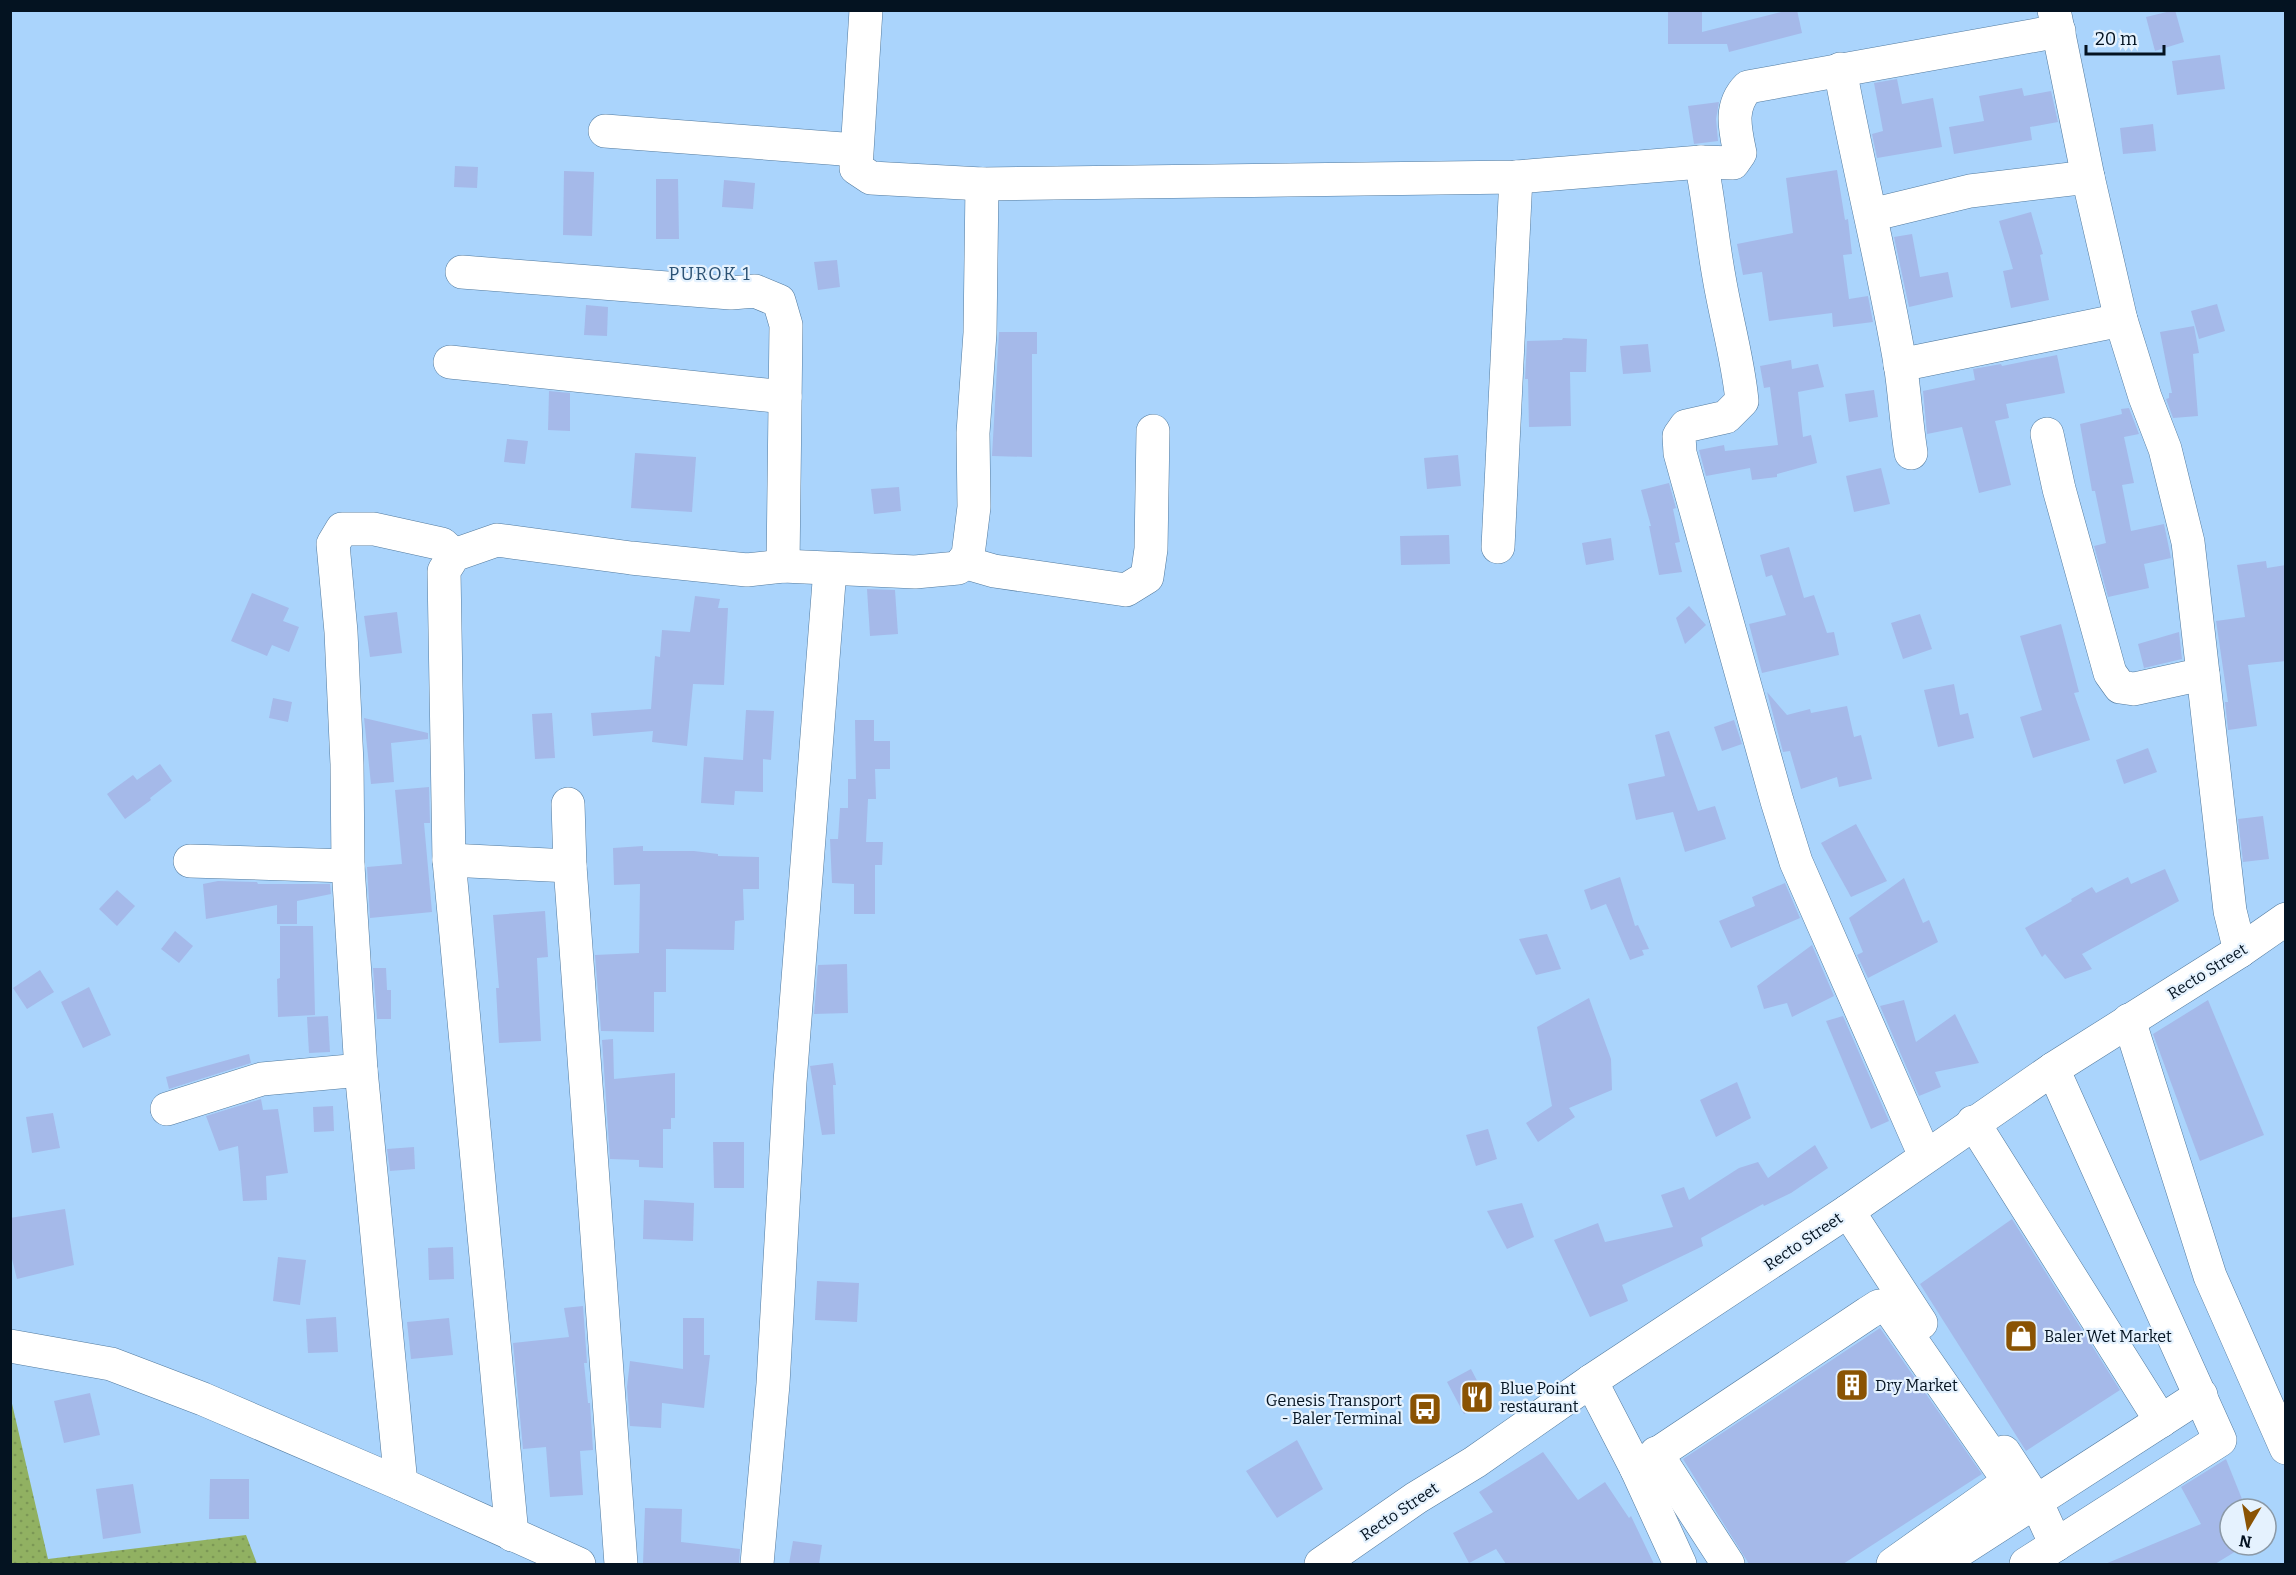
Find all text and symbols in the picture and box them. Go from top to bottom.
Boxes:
scale bar [2086,18,2164,56]
text: 20 m [2095,28,2137,50]
district label: PUROK 1 [669,263,751,285]
street label: Recto Street [2164,939,2251,1003]
street label: Recto Street [1761,1208,1846,1274]
shop icon: Baler Wet Market [2003,1318,2039,1354]
place label: Baler Wet Market [2044,1327,2172,1346]
building icon: Dry Market [1834,1367,1870,1403]
place label: Dry Market [1875,1376,1958,1395]
restaurant icon: Blue Point restaurant [1459,1379,1495,1415]
place label: Blue Point restaurant [1500,1379,1579,1416]
place label: Genesis Transport - Baler Terminal [1266,1391,1402,1428]
bus stop icon: Genesis Transport - Baler Terminal [1407,1391,1443,1427]
street label: Recto Street [1357,1478,1442,1544]
north arrow [2218,1497,2278,1557]
text: N [2238,1531,2253,1552]

